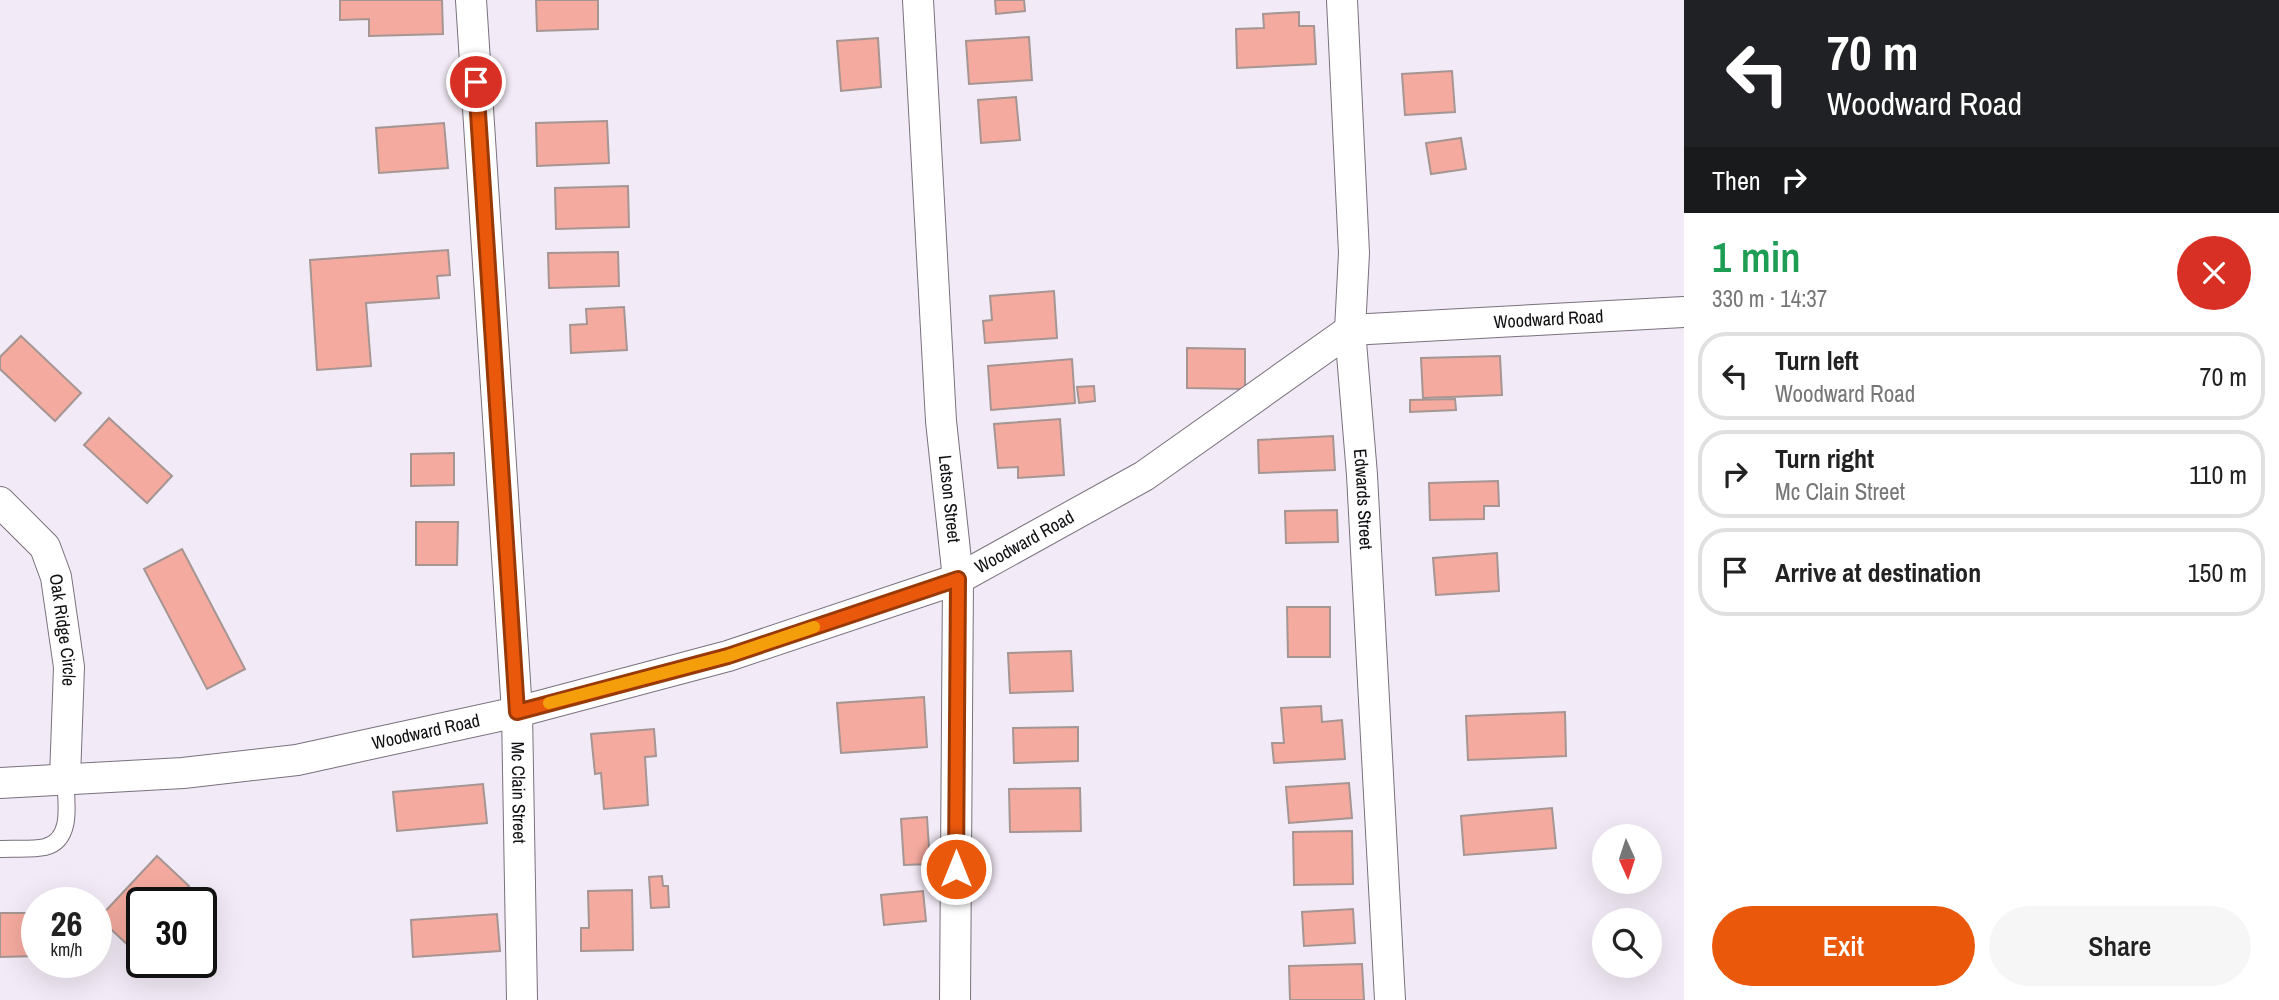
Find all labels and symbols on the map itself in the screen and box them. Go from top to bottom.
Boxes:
pin [446,52,506,112]
street label: Woodward Road [1493,303,1604,334]
street label: Edwards Street [1348,448,1379,550]
street label: Letson Street [933,454,967,544]
street label: Woodward Road [970,504,1078,579]
street label: Oak Ridge Circle [44,572,82,687]
street label: Woodward Road [370,707,482,755]
street label: Mc Clain Street [506,741,532,844]
north arrow [1592,824,1662,894]
position arrow [919,832,993,906]
speed limit sign: 30 [126,887,217,978]

